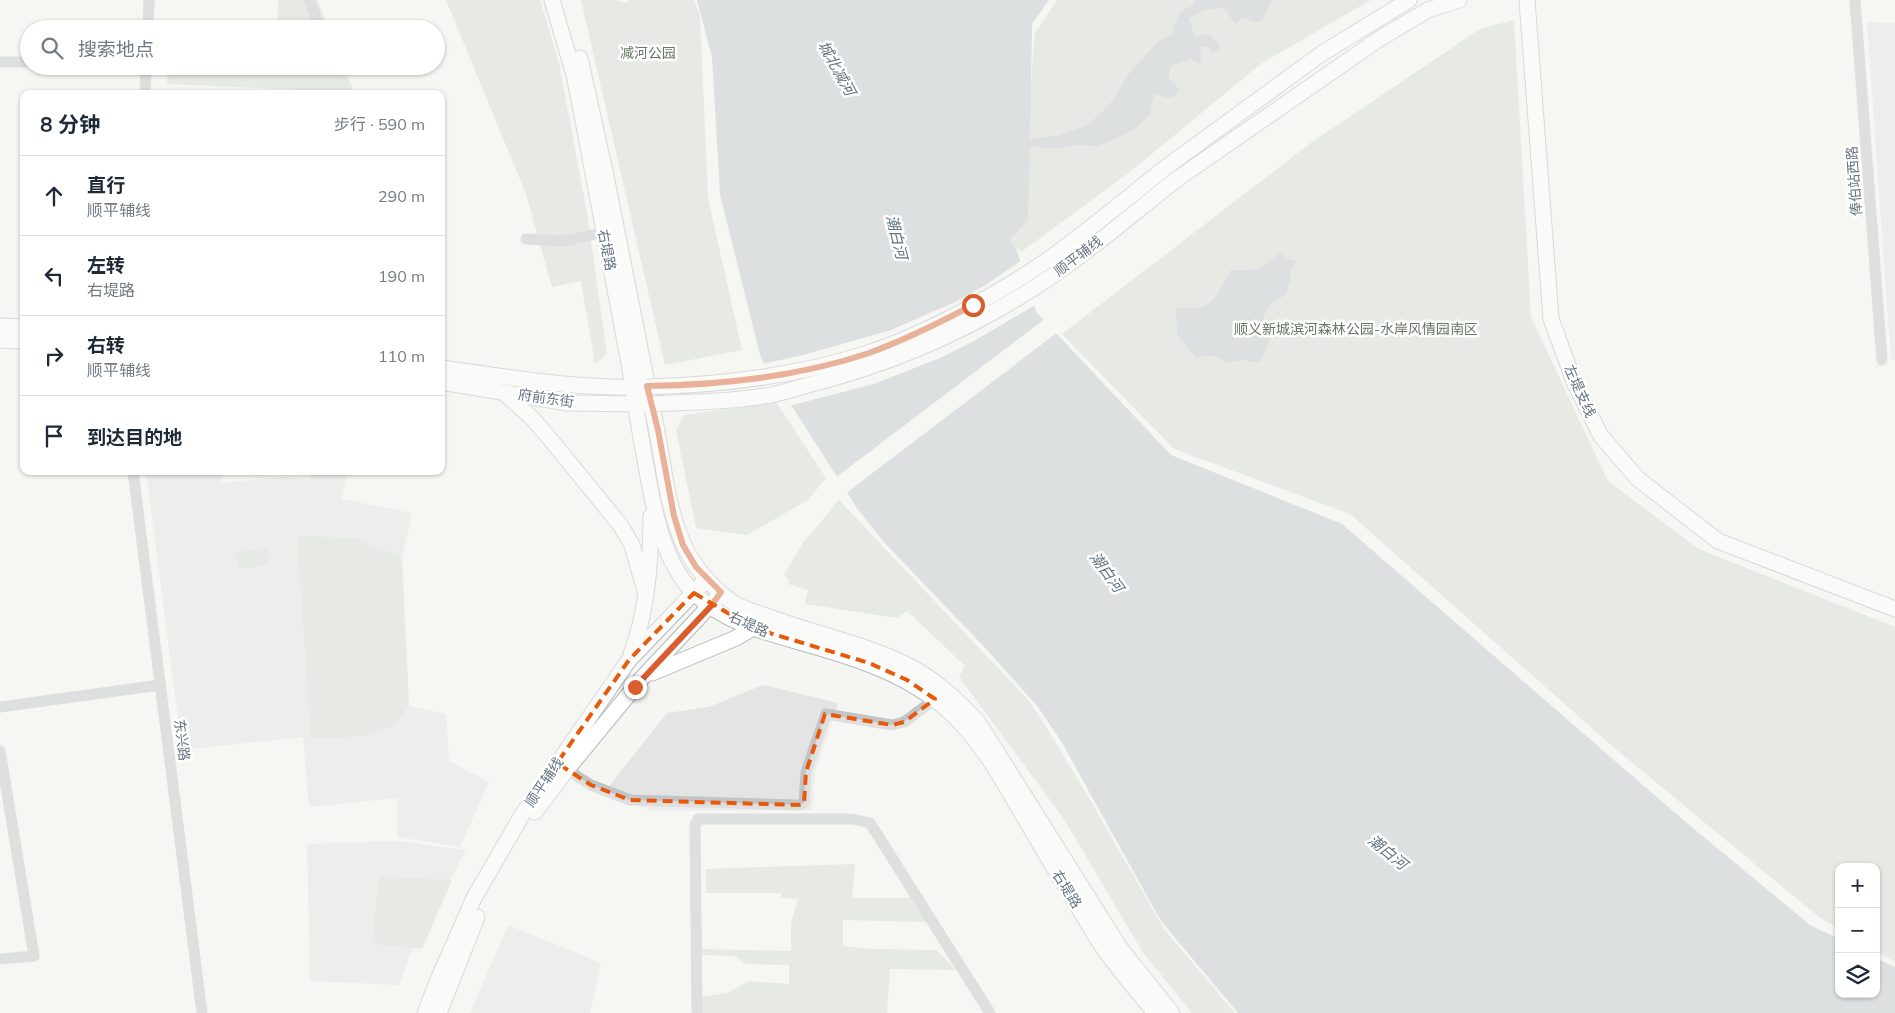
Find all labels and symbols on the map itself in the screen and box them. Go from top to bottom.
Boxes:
water label: 城北减河 [814,37,861,101]
park label: 减河公园 [620,44,676,62]
street label: 俸伯站西路 [1843,145,1865,217]
water label: 潮白河 [882,213,912,264]
street label: 右堤路 [594,228,620,272]
street label: 顺平辅线 [1050,232,1106,280]
route start [962,294,985,317]
park label: 顺义新城滨河森林公园-水岸风情园南区 [1234,320,1478,338]
street label: 左堤支线 [1560,362,1600,420]
street label: 府前东街 [517,385,575,411]
water label: 潮白河 [1086,548,1130,598]
street label: 右堤路 [726,607,772,641]
route end [624,676,647,699]
street label: 东兴路 [171,718,193,762]
street label: 顺平辅线 [521,754,567,810]
water label: 潮白河 [1365,830,1414,875]
street label: 右堤路 [1048,866,1086,912]

